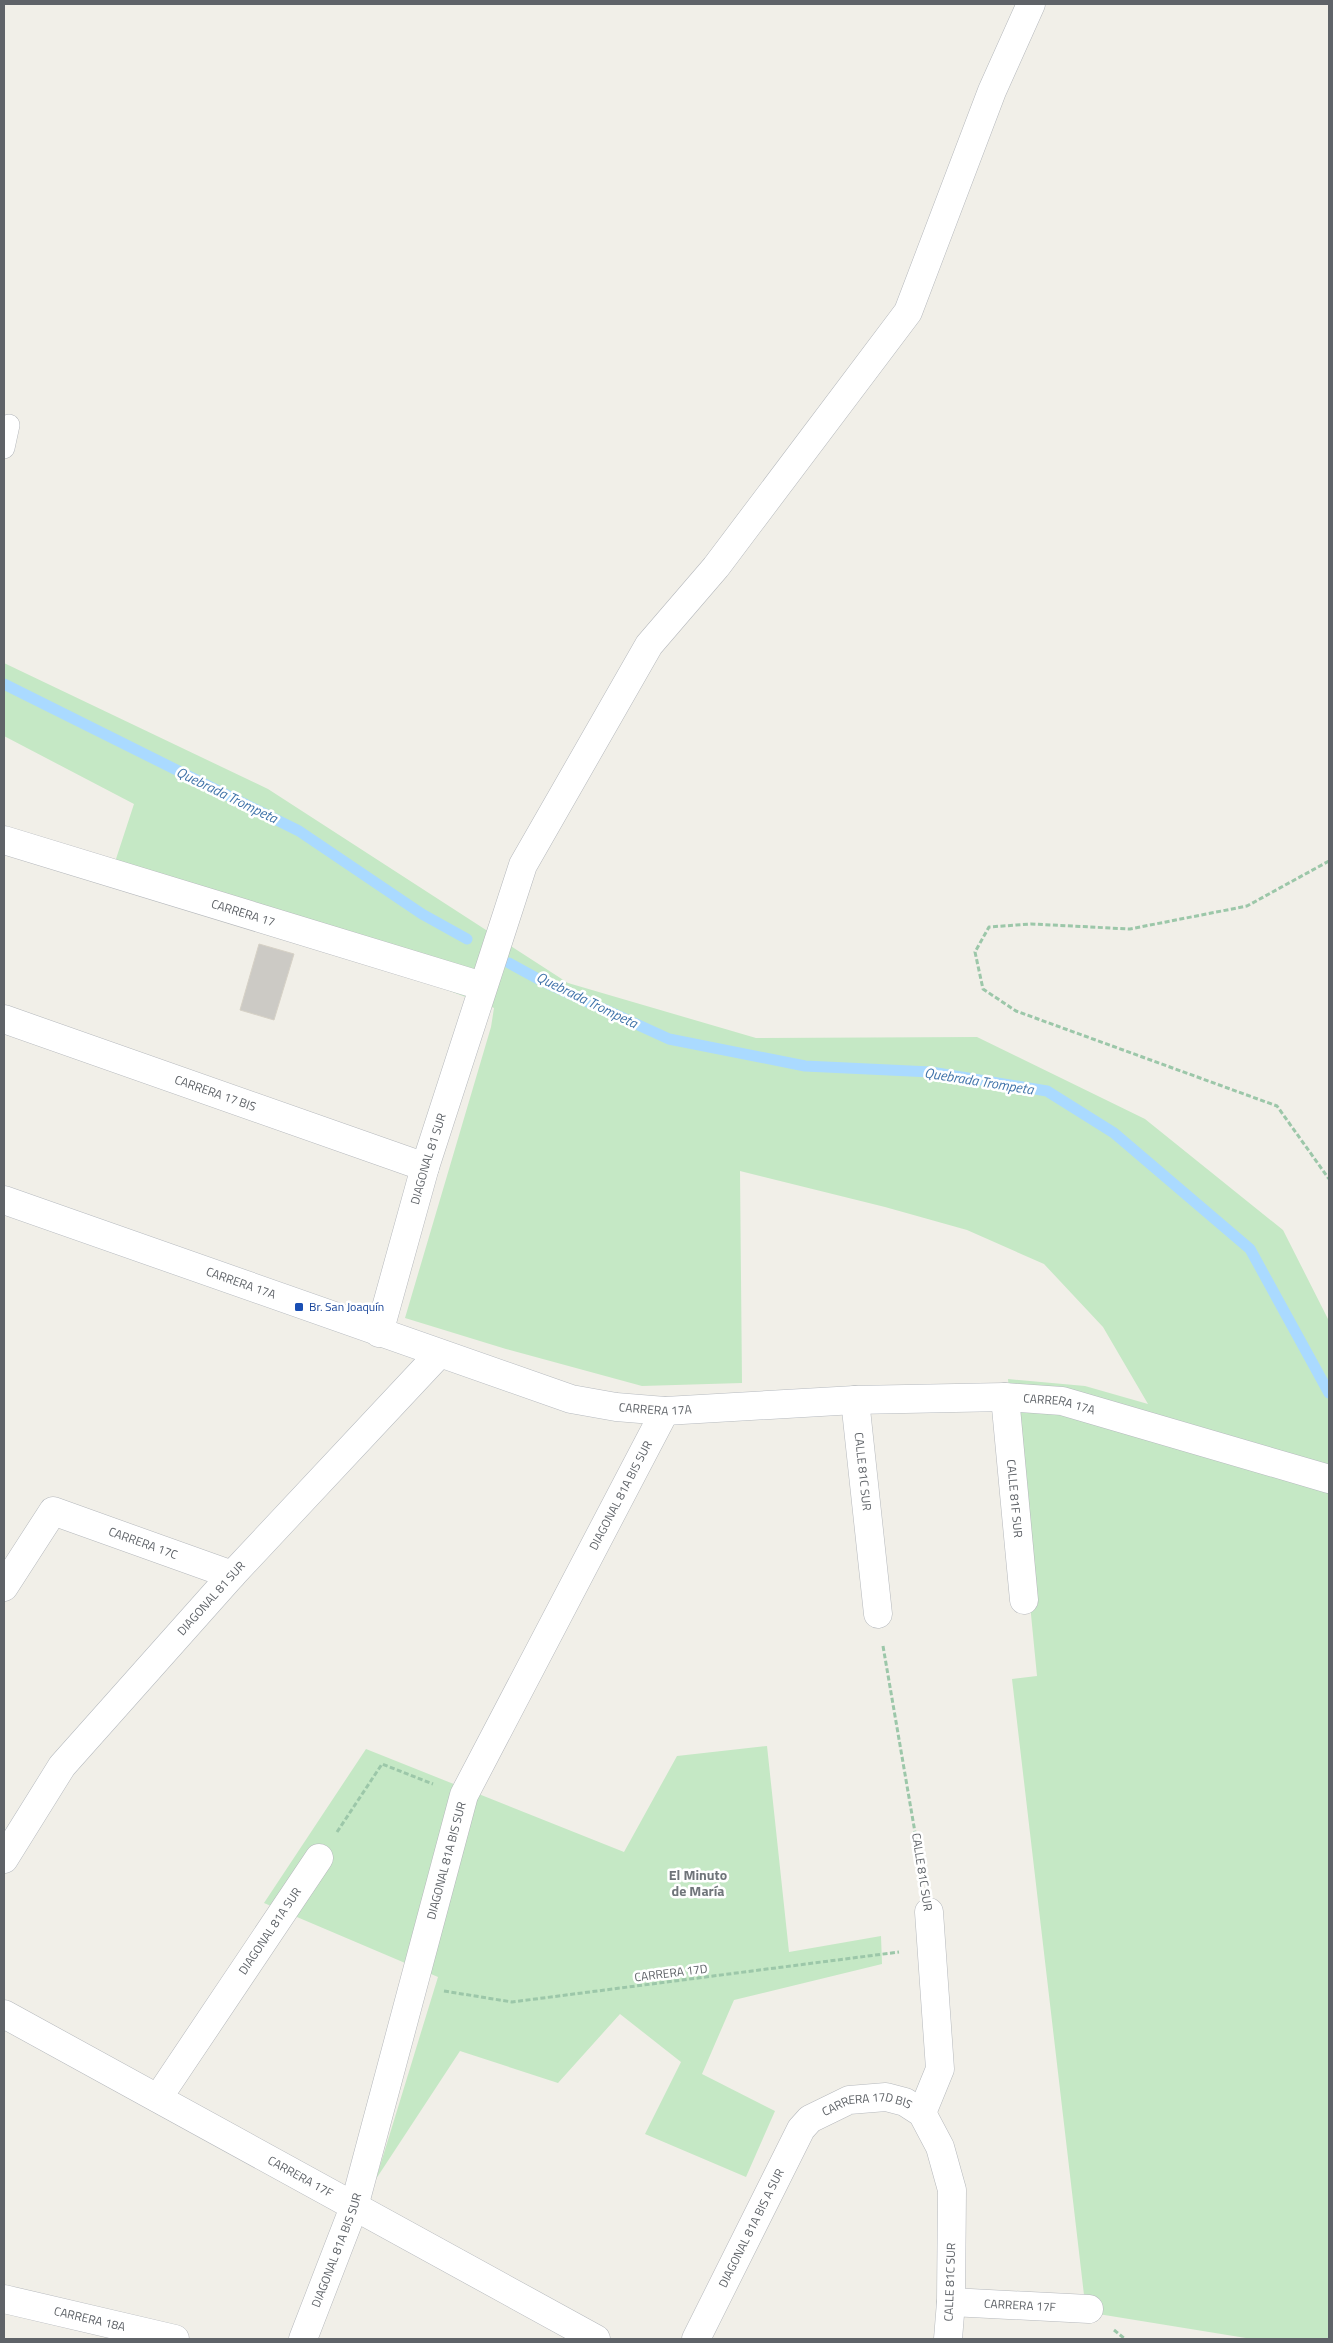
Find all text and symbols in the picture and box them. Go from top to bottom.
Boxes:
water label: Quebrada Trompeta [173,761,282,829]
street label: CARRERA 17 [209,894,277,931]
water label: Quebrada Trompeta [533,966,642,1034]
water label: Quebrada Trompeta [923,1062,1036,1100]
street label: CARRERA 17 BIS [172,1070,259,1116]
street label: DIAGONAL 81 SUR [405,1111,451,1207]
street label: CARRERA 17A [203,1262,279,1304]
place label: Br. San Joaquín [309,1297,384,1316]
marker: Br. San Joaquín [293,1301,305,1313]
street label: CARRERA 17A [1023,1388,1098,1419]
street label: CARRERA 17A [618,1397,692,1420]
street label: CALLE 81C SUR [850,1431,877,1512]
street label: DIAGONAL 81A BIS SUR [584,1437,657,1553]
street label: CALLE 81F SUR [1002,1459,1028,1538]
street label: CARRERA 17C [106,1522,181,1564]
street label: DIAGONAL 81 SUR [172,1557,249,1640]
street label: DIAGONAL 81A BIS SUR [421,1800,471,1921]
street label: CALLE 81C SUR [907,1832,938,1912]
district label: El Minuto de María [669,1864,727,1901]
street label: DIAGONAL 81A SUR [233,1883,306,1978]
street label: CARRERA 17D [633,1959,709,1986]
street label: CARRERA 17D BIS [818,2087,916,2121]
street label: CARRERA 17F [264,2151,337,2202]
street label: DIAGONAL 81A BIS A SUR [713,2165,789,2291]
street label: DIAGONAL 81A BIS SUR [306,2191,366,2310]
street label: CALLE 81C SUR [939,2242,960,2322]
street label: CARRERA 17F [983,2294,1056,2316]
street label: CARRERA 18A [52,2301,127,2336]

